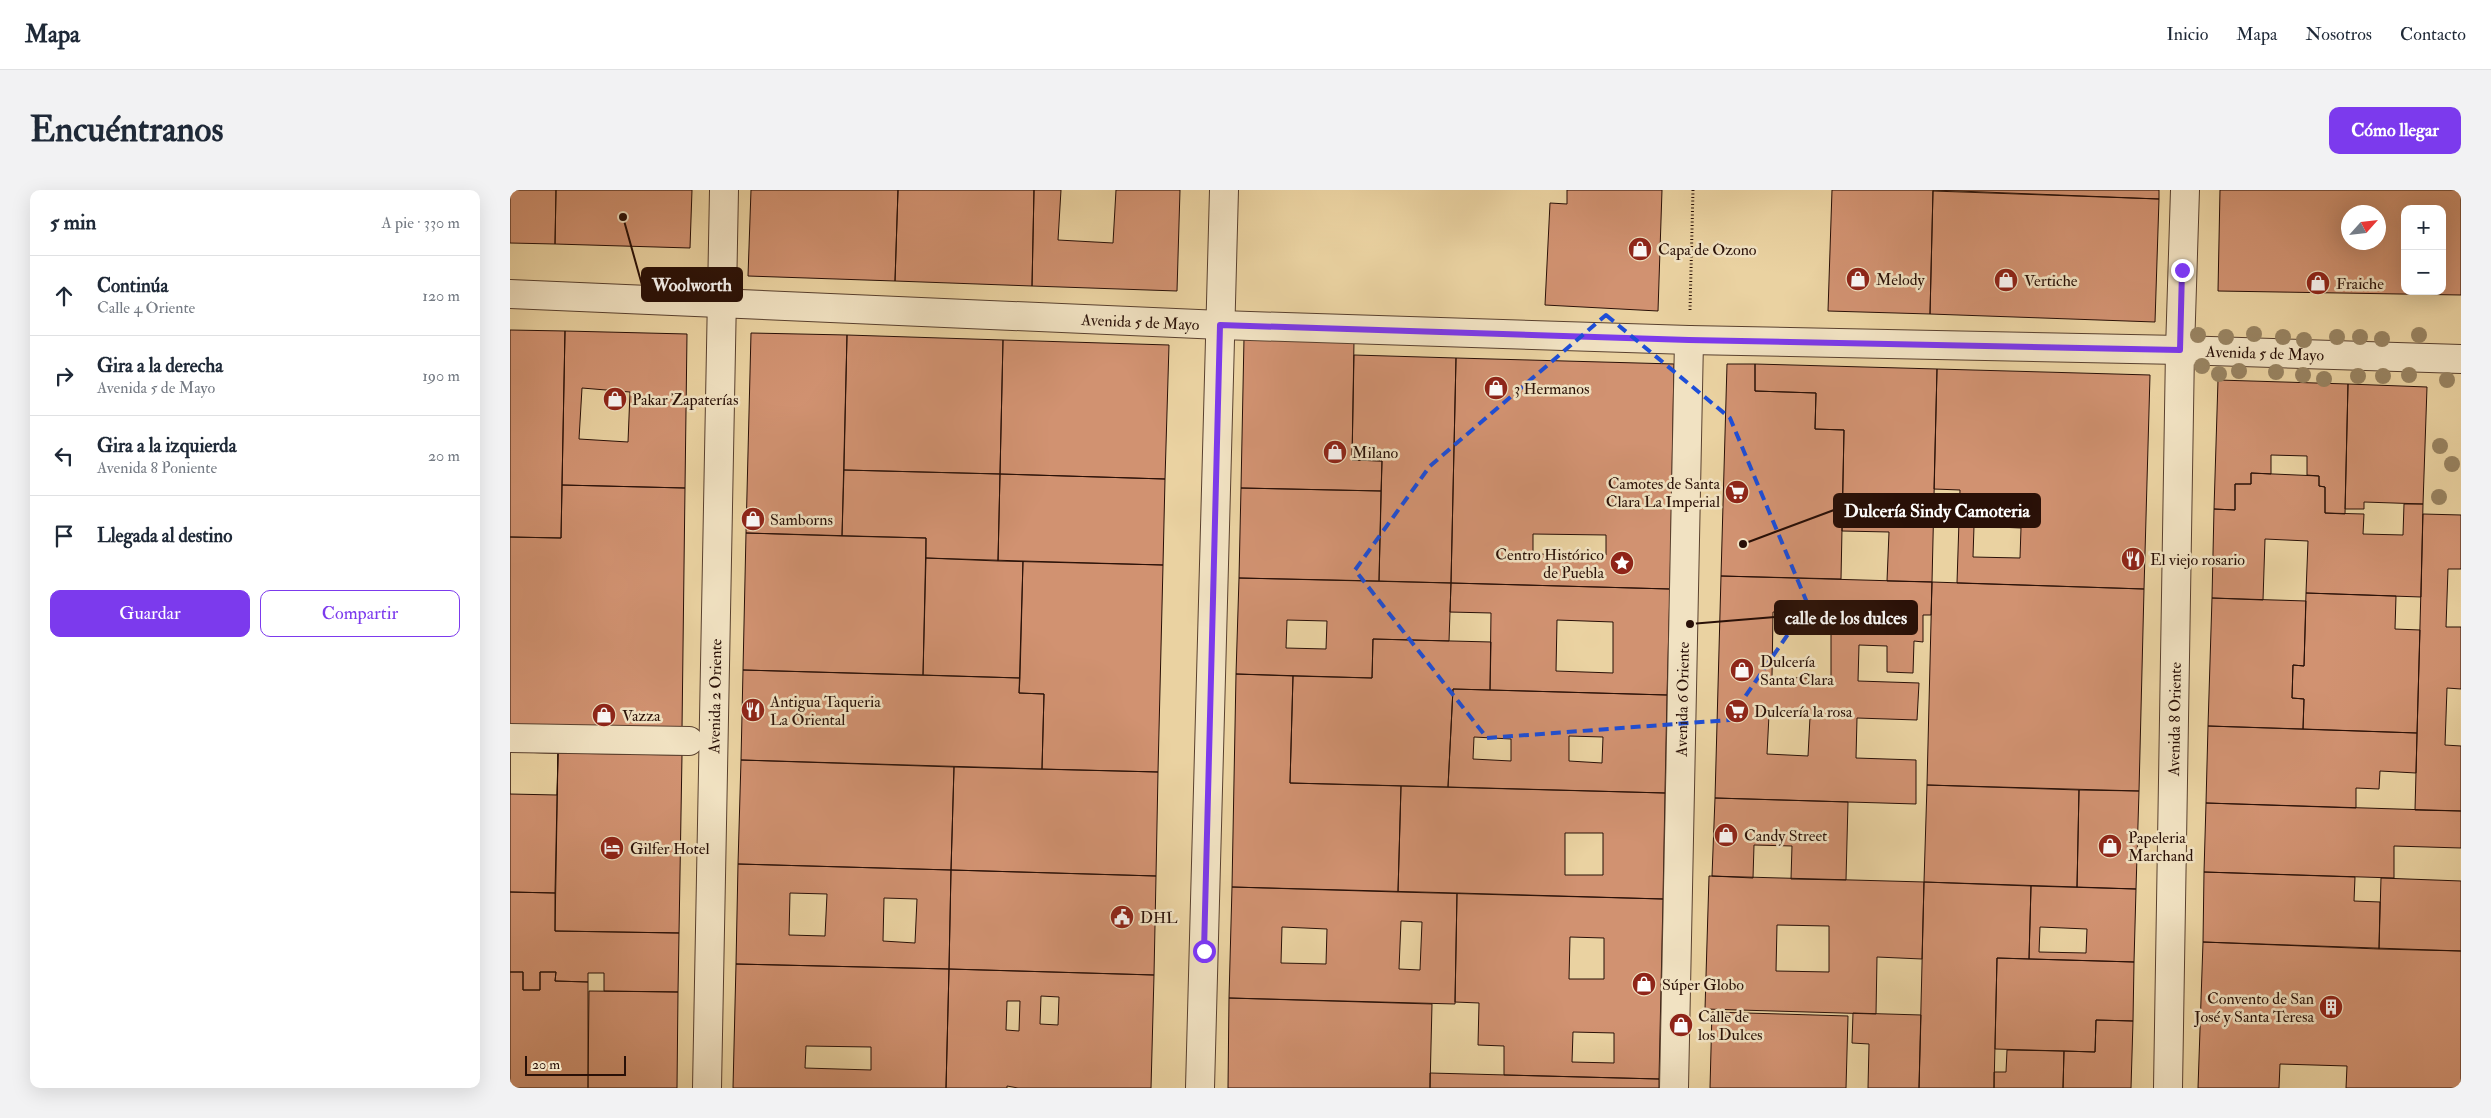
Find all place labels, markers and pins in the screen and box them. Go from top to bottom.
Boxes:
shop icon: Capa de Ozono [1627,236,1653,262]
place label: Capa de Ozono [1658,240,1757,261]
shop icon: Melody [1845,266,1871,292]
shop icon: Vertiche [1993,267,2019,293]
callout: Woolworth [642,268,742,301]
place label: Melody [1876,270,1926,290]
shop icon: Fraiche [2305,270,2331,296]
place label: Vertiche [2024,271,2078,291]
place label: Fraiche [2336,274,2384,294]
shop icon: 3 Hermanos [1483,375,1509,401]
place label: 3 Hermanos [1514,379,1589,399]
shop icon: Pakar Zapaterías [602,386,628,412]
place label: Pakar Zapaterías [632,390,738,411]
shop icon: Milano [1322,439,1348,465]
place label: Milano [1352,443,1399,463]
place label: Camotes de Santa Clara La Imperial [1606,474,1720,513]
supermarket icon: Camotes de Santa Clara La Imperial [1724,479,1750,505]
callout: Dulcería Sindy Camoteria [1834,494,2040,527]
shop icon: Samborns [740,506,766,532]
place label: Samborns [770,510,833,530]
place label: Centro Histórico de Puebla [1495,545,1604,583]
restaurant icon: El viejo rosario [2120,546,2146,572]
place icon: Centro Histórico de Puebla [1609,550,1635,576]
place label: El viejo rosario [2150,550,2245,570]
callout: calle de los dulces [1775,601,1917,634]
place label: Dulcería Santa Clara [1760,652,1834,690]
shop icon: Dulcería Santa Clara [1729,657,1755,683]
place label: Antigua Taqueria La Oriental [769,692,881,730]
restaurant icon: Antigua Taqueria La Oriental [740,697,766,723]
supermarket icon: Dulcería la rosa [1724,698,1750,724]
shop icon: Vazza [591,702,617,728]
place label: Dulcería la rosa [1754,702,1853,722]
place label: Vazza [622,706,661,726]
shop icon: Candy Street [1713,822,1739,848]
place label: Candy Street [1744,826,1827,846]
place label: Papeleria Marchand [2128,828,2193,866]
shop icon: Papeleria Marchand [2097,833,2123,859]
hotel icon: Gilfer Hotel [599,835,625,861]
place label: Gilfer Hotel [630,839,710,859]
public building icon: DHL [1109,904,1135,930]
place label: DHL [1140,908,1178,928]
shop icon: Súper Globo [1631,971,1657,997]
place label: Súper Globo [1662,975,1744,996]
place label: Convento de San José y Santa Teresa [2193,989,2314,1028]
building icon: Convento de San José y Santa Teresa [2318,994,2344,1020]
place label: Calle de los Dulces [1698,1007,1763,1045]
shop icon: Calle de los Dulces [1668,1012,1694,1038]

